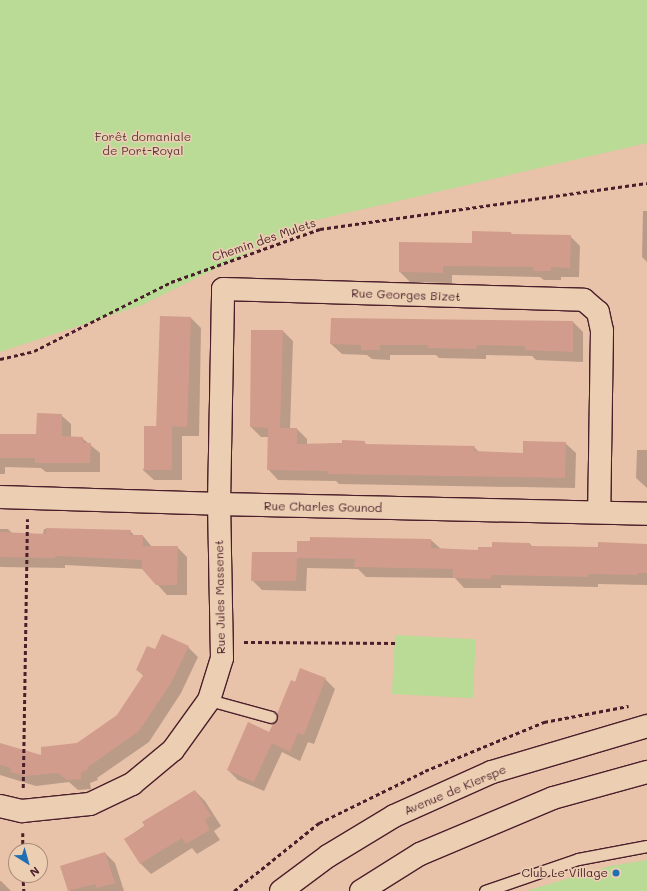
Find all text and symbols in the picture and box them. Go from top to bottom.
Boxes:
park label: Forêt domaniale de Port-Royal [95,130,191,158]
street label: Chemin des Mulets [210,215,318,265]
street label: Rue Georges Bizet [351,286,461,304]
street label: Rue Charles Gounod [264,499,382,515]
street label: Rue Jules Massenet [212,540,228,654]
street label: Avenue de Kierspe [402,762,508,818]
north arrow [8,843,48,883]
text: N [27,864,43,881]
place label: Club Le Village [522,866,608,880]
marker: Club Le Village [611,868,621,878]

